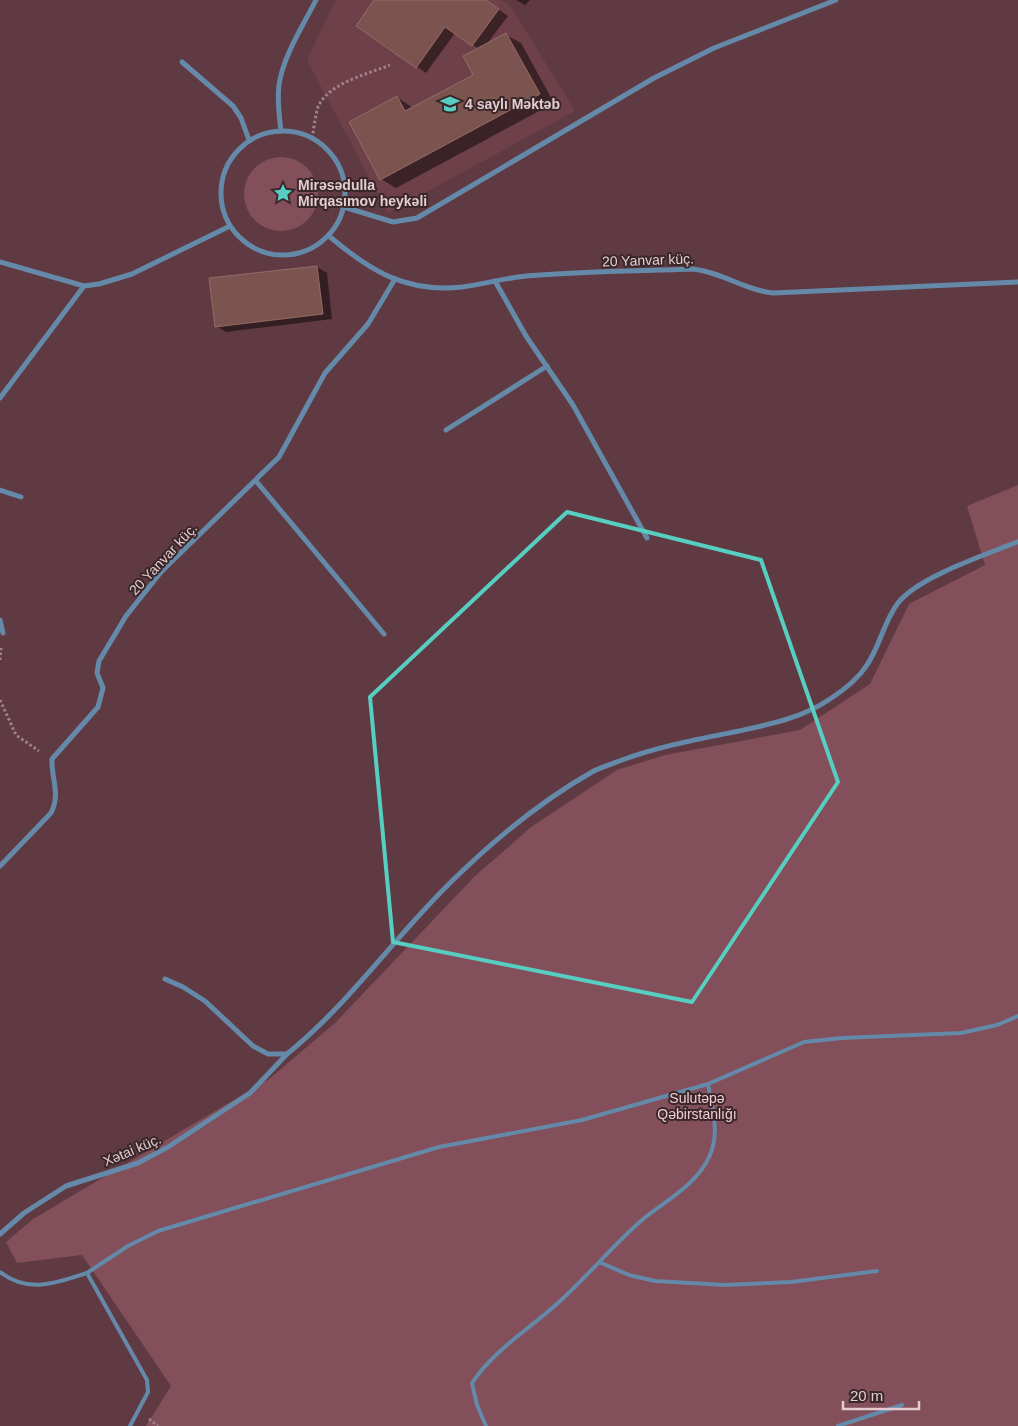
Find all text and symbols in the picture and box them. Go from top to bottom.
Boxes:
school or university icon: 4 saylı Məktəb [439,93,461,115]
place label: 4 saylı Məktəb [465,96,560,112]
place label: Mirəsədulla Mirqasımov heykəli [298,177,427,209]
place icon: Mirəsədulla Mirqasımov heykəli [272,182,294,204]
street label: 20 Yanvar küç. [602,250,694,270]
street label: 20 Yanvar küç. [126,520,200,598]
park label: Sulutəpə Qəbirstanlığı [657,1090,737,1122]
street label: Xətai küç. [101,1131,163,1169]
scale bar [843,1378,919,1410]
text: 20 m [850,1387,883,1404]

